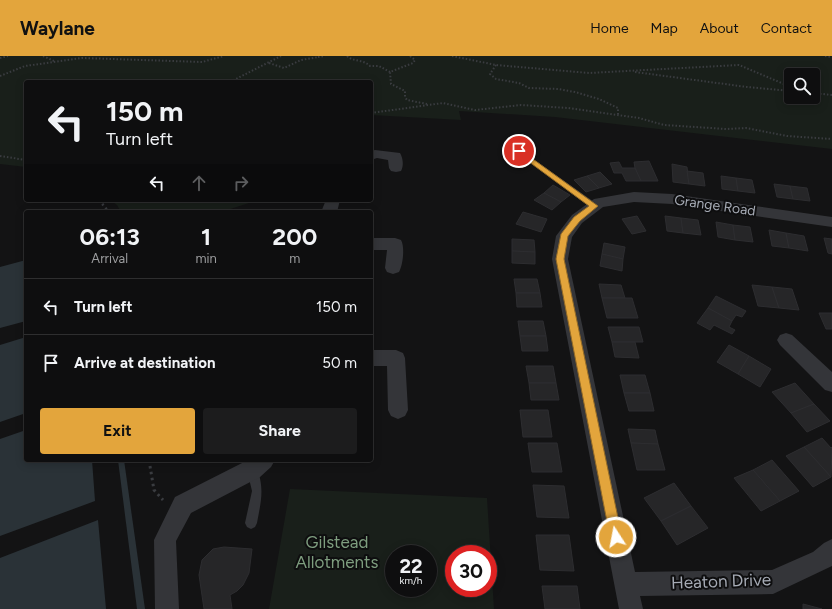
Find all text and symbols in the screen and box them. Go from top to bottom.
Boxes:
text: Waylane [20,17,95,40]
text: Home [590,20,629,37]
text: Map [651,20,678,37]
text: About [700,20,739,37]
text: Contact [761,20,812,37]
map controls [784,68,820,104]
button: search [784,68,820,104]
text: 150 m [106,94,183,128]
icon: left [40,96,92,148]
text: Turn left [106,128,173,150]
pin [502,134,536,168]
icon: arrive [508,140,530,162]
icon: left [146,172,168,194]
icon: ahead [188,172,210,194]
icon: right [230,172,252,194]
street label: Grange Road [673,191,757,220]
text: 06:13 [80,222,140,251]
text: 1 [201,222,211,251]
text: 200 [272,222,317,251]
text: Arrival [91,251,128,266]
text: min [195,251,217,266]
text: m [289,251,300,266]
icon: left [40,296,62,318]
text: Turn left [74,298,132,316]
text: 150 m [316,298,357,316]
icon: arrive [40,352,62,374]
text: Arrive at destination [74,354,215,372]
text: 50 m [322,354,357,372]
button: Exit [40,408,195,454]
button: Share [203,408,357,454]
position arrow [595,516,637,558]
park label: Gilstead Allotments [296,532,379,572]
speed limit sign: 30 [445,545,497,597]
text: 22 [399,554,423,578]
street label: Heaton Drive [671,569,771,593]
text: km/h [400,574,422,587]

